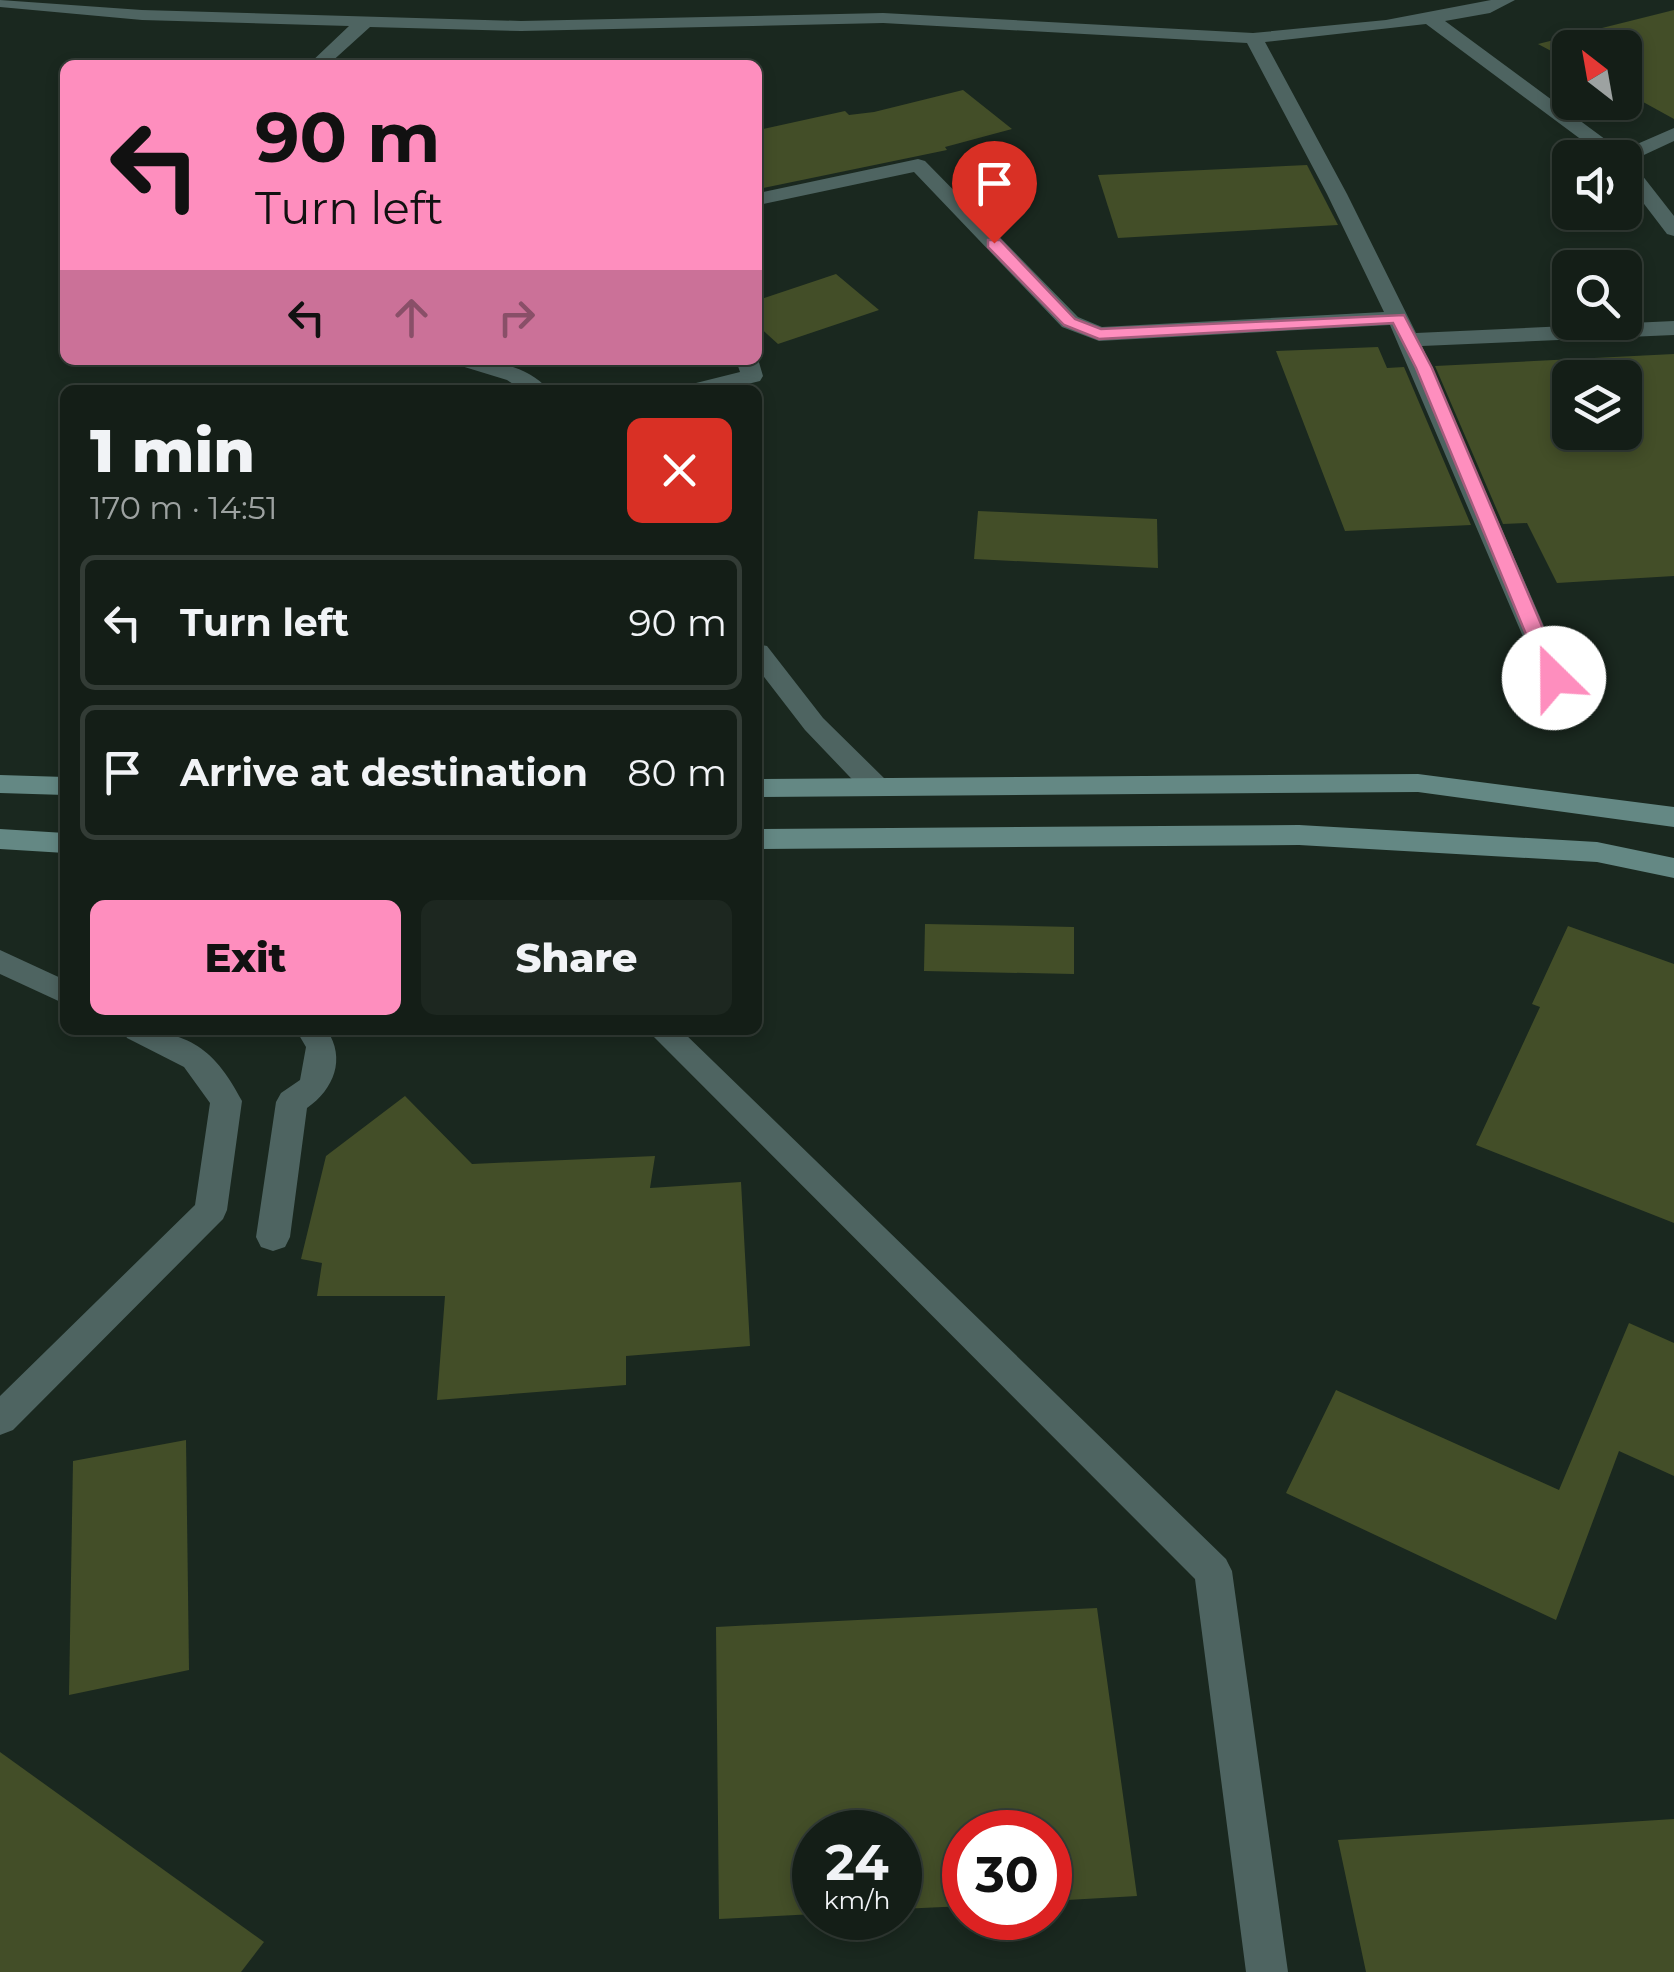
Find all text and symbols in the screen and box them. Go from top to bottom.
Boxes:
north arrow [1552,30,1642,120]
map controls [1552,30,1642,450]
text: 90 m [255,94,440,180]
icon: left [90,100,220,230]
button: sound [1552,140,1642,230]
pin [952,141,1037,244]
icon: arrive [967,156,1022,211]
text: Turn left [255,180,443,235]
button: search [1552,250,1642,340]
icon: left [279,290,334,345]
icon: ahead [384,290,439,345]
icon: right [489,290,544,345]
button: layers [1552,360,1642,450]
text: 1 min [90,414,255,487]
button: close [627,418,732,523]
text: 170 m · 14:51 [90,488,277,527]
icon: left [95,595,150,650]
text: Turn left [180,599,349,646]
text: 90 m [628,599,727,646]
position arrow [1502,626,1606,730]
icon: arrive [95,745,150,800]
text: Arrive at destination [180,749,588,796]
text: 80 m [627,749,727,796]
button: Exit [90,900,401,1015]
button: Share [421,900,732,1015]
speed limit sign: 30 [942,1810,1072,1940]
text: 24 [825,1832,889,1893]
text: km/h [824,1885,890,1915]

